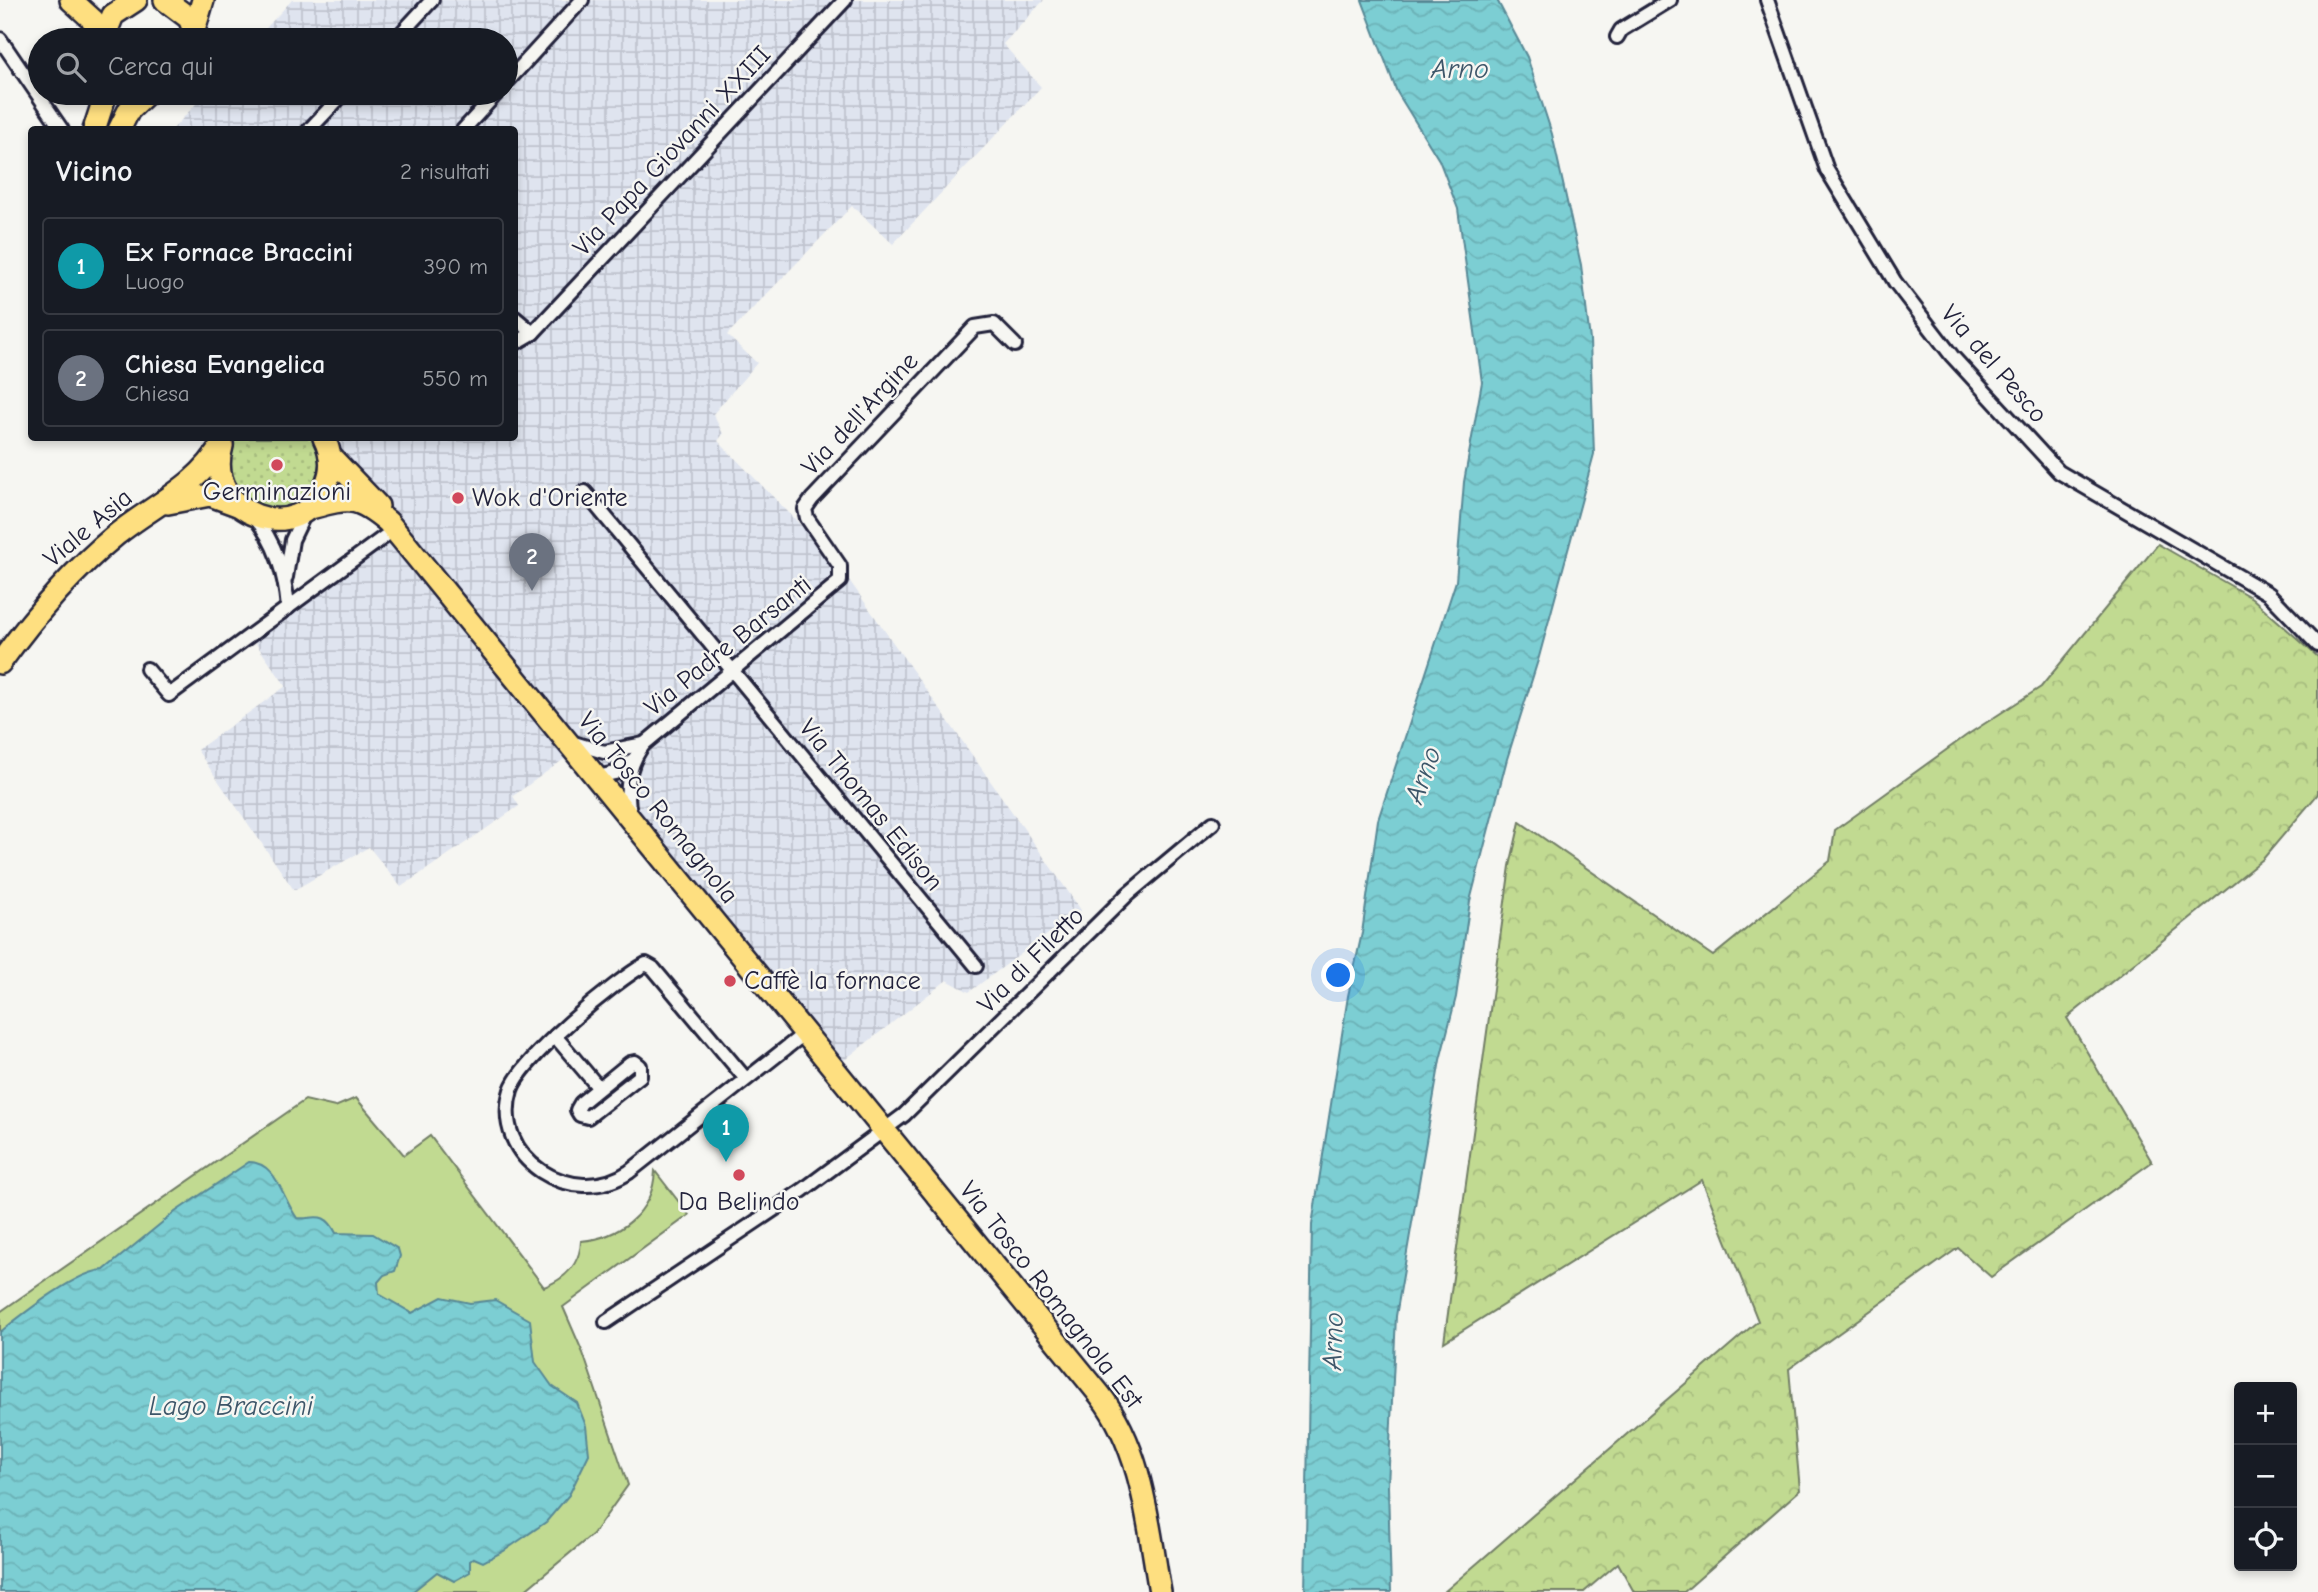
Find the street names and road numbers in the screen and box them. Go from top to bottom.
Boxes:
street label: Via Papa Giovanni XXIII [567,40,777,262]
street label: Via del Pesco [1935,299,2053,429]
street label: Via dell'Argine [796,346,924,482]
street label: Viale Asia [38,482,138,574]
street label: Via Padre Barsanti [639,570,817,722]
street label: Via Tosco Romagnola [572,706,744,910]
street label: Via Thomas Edison [793,713,949,897]
street label: Via di Filetto [972,901,1090,1019]
street label: Via Tosco Romagnola Est [953,1175,1150,1416]

